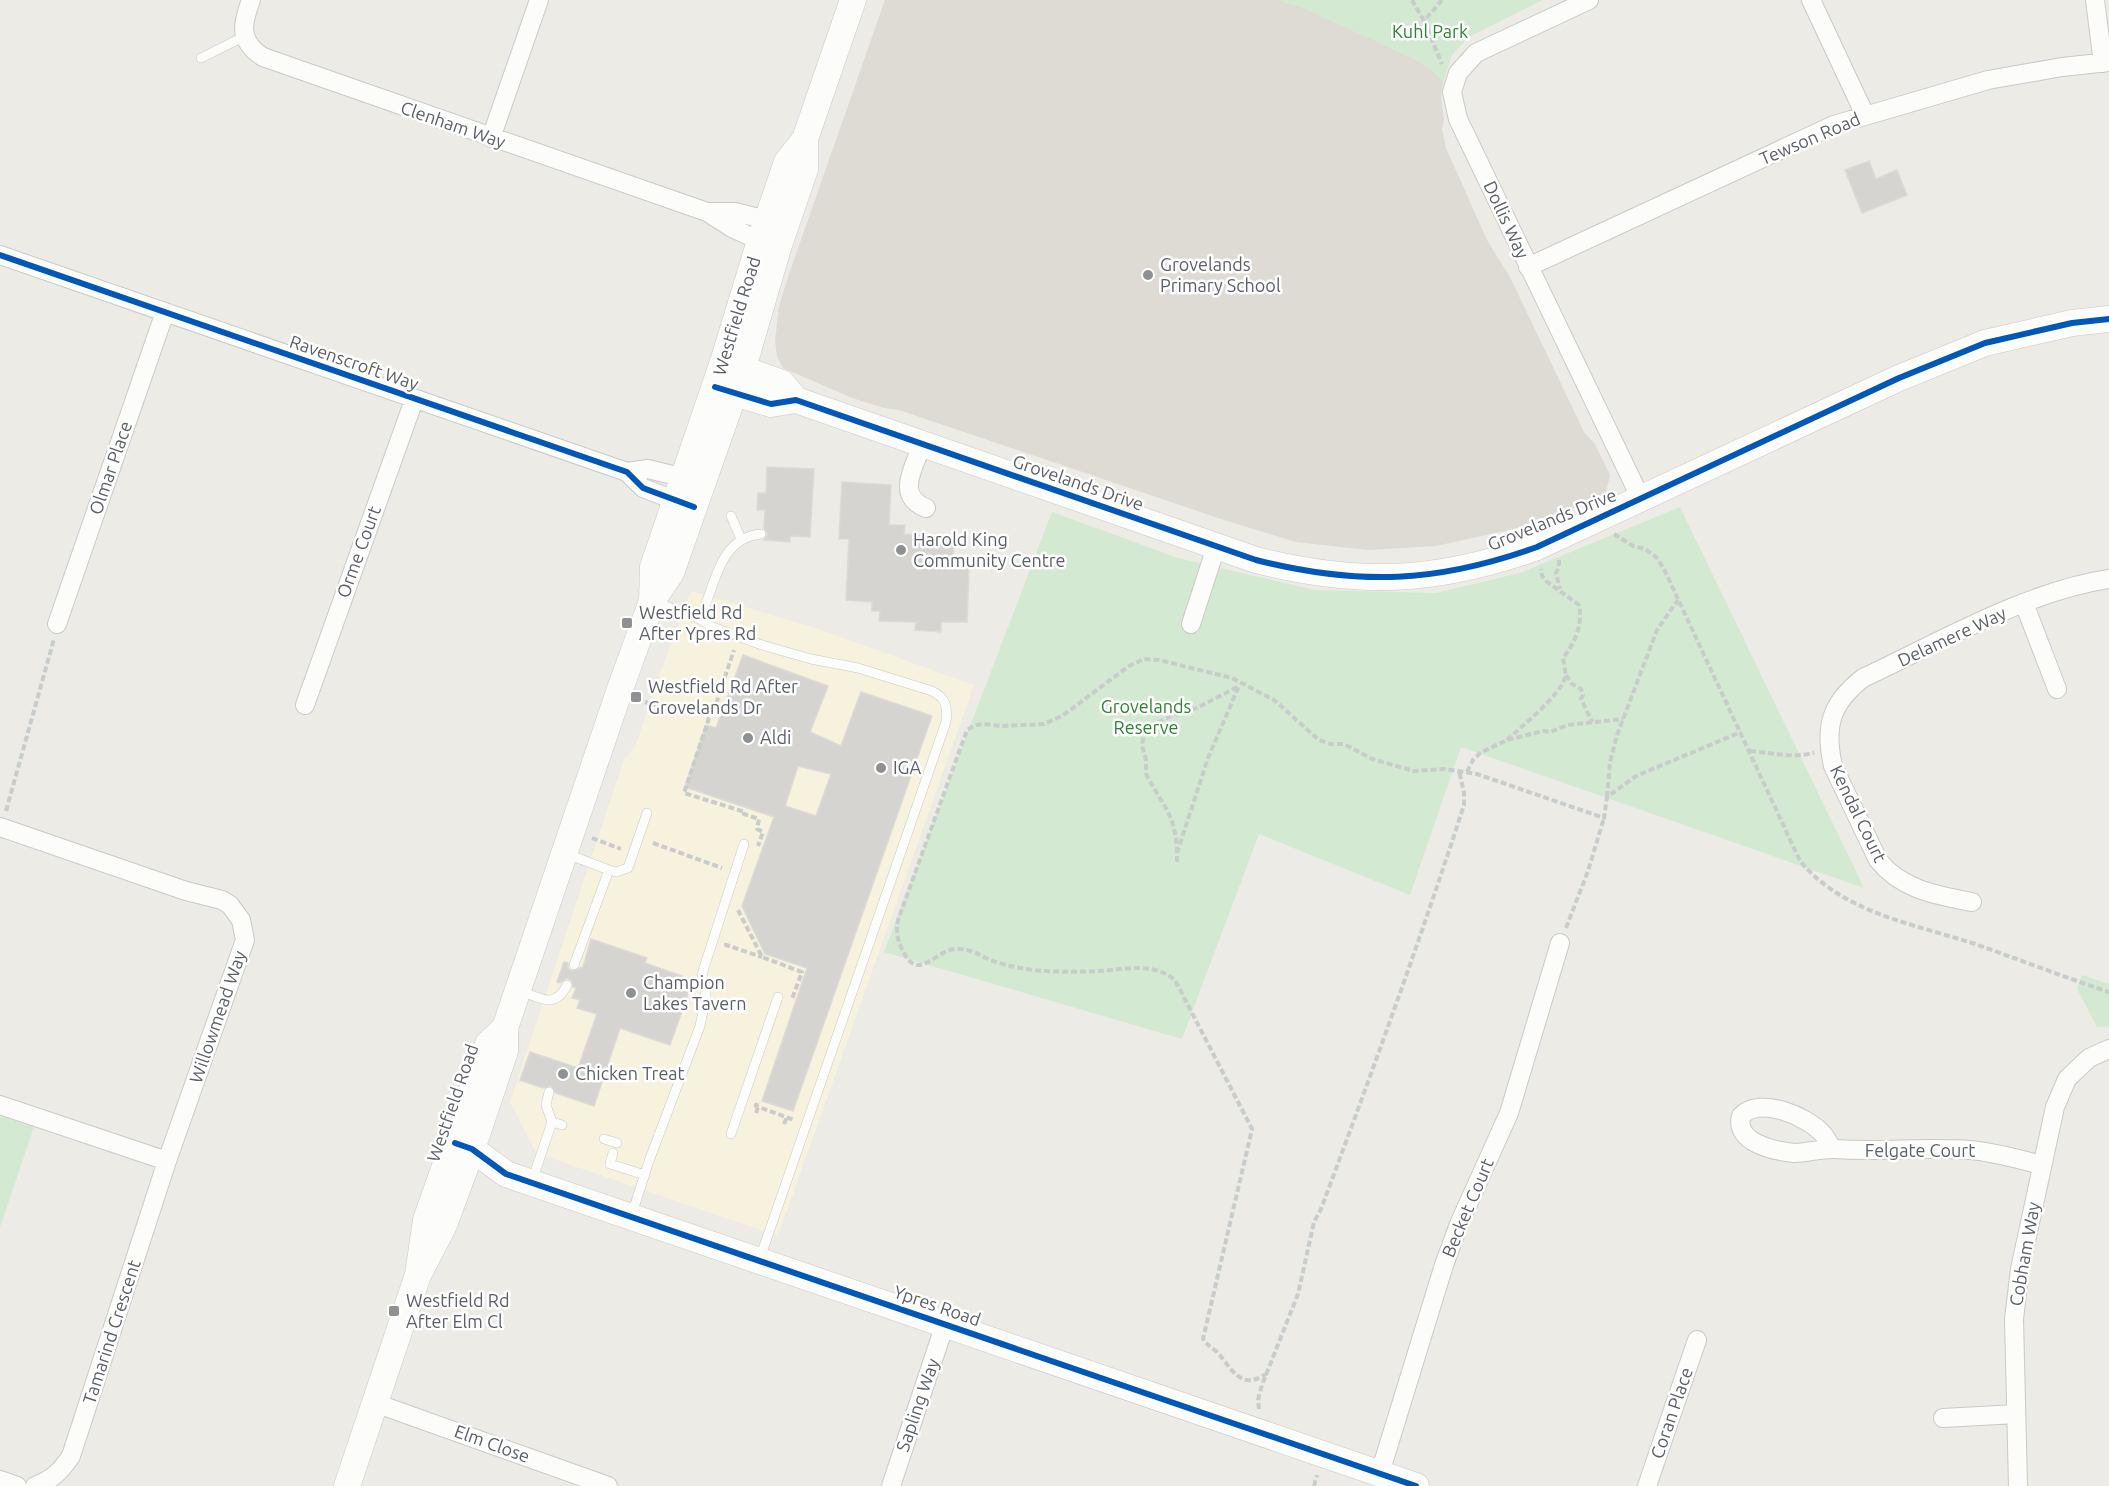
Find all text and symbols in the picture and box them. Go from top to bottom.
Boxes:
park label: Kuhl Park [1392,21,1468,41]
street label: Clenham Way [398,97,509,151]
street label: Tewson Road [1756,108,1863,168]
street label: Dollis Way [1480,178,1534,262]
street label: Westfield Road [708,254,764,378]
place label: Grovelands Primary School [1160,254,1281,295]
marker: Grovelands Primary School [1141,268,1155,282]
street label: Ravenscroft Way [287,331,422,394]
street label: Olmar Place [85,418,135,517]
street label: Grovelands Drive [1010,450,1146,514]
street label: Grovelands Drive [1484,484,1619,554]
street label: Orme Court [332,503,384,600]
place label: Harold King Community Centre [913,529,1065,570]
marker: Harold King Community Centre [894,543,908,557]
place label: Westfield Rd After Ypres Rd [639,602,756,643]
street label: Delamere Way [1894,602,2009,670]
marker: Westfield Rd After Ypres Rd [620,616,634,630]
place label: Westfield Rd After Grovelands Dr [648,676,798,717]
marker: Westfield Rd After Grovelands Dr [629,690,643,704]
park label: Grovelands Reserve [1101,696,1191,737]
place label: Aldi [760,727,791,747]
marker: Aldi [741,731,755,745]
place label: IGA [893,757,922,777]
marker: IGA [874,761,888,775]
street label: Kendal Court [1827,762,1891,865]
street label: Willowmead Way [185,947,249,1086]
place label: Champion Lakes Tavern [643,972,746,1013]
marker: Champion Lakes Tavern [624,986,638,1000]
street label: Westfield Road [423,1041,482,1164]
place label: Chicken Treat [575,1063,685,1083]
marker: Chicken Treat [556,1067,570,1081]
street label: Felgate Court [1865,1140,1975,1160]
street label: Becket Court [1437,1155,1497,1260]
street label: Cobham Way [2005,1200,2043,1307]
street label: Tamarind Crescent [78,1257,144,1406]
street label: Ypres Road [891,1281,983,1329]
place label: Westfield Rd After Elm Cl [406,1290,509,1331]
marker: Westfield Rd After Elm Cl [387,1304,401,1318]
street label: Sapling Way [892,1355,942,1454]
street label: Coran Place [1646,1364,1696,1461]
street label: Elm Close [452,1420,533,1466]

